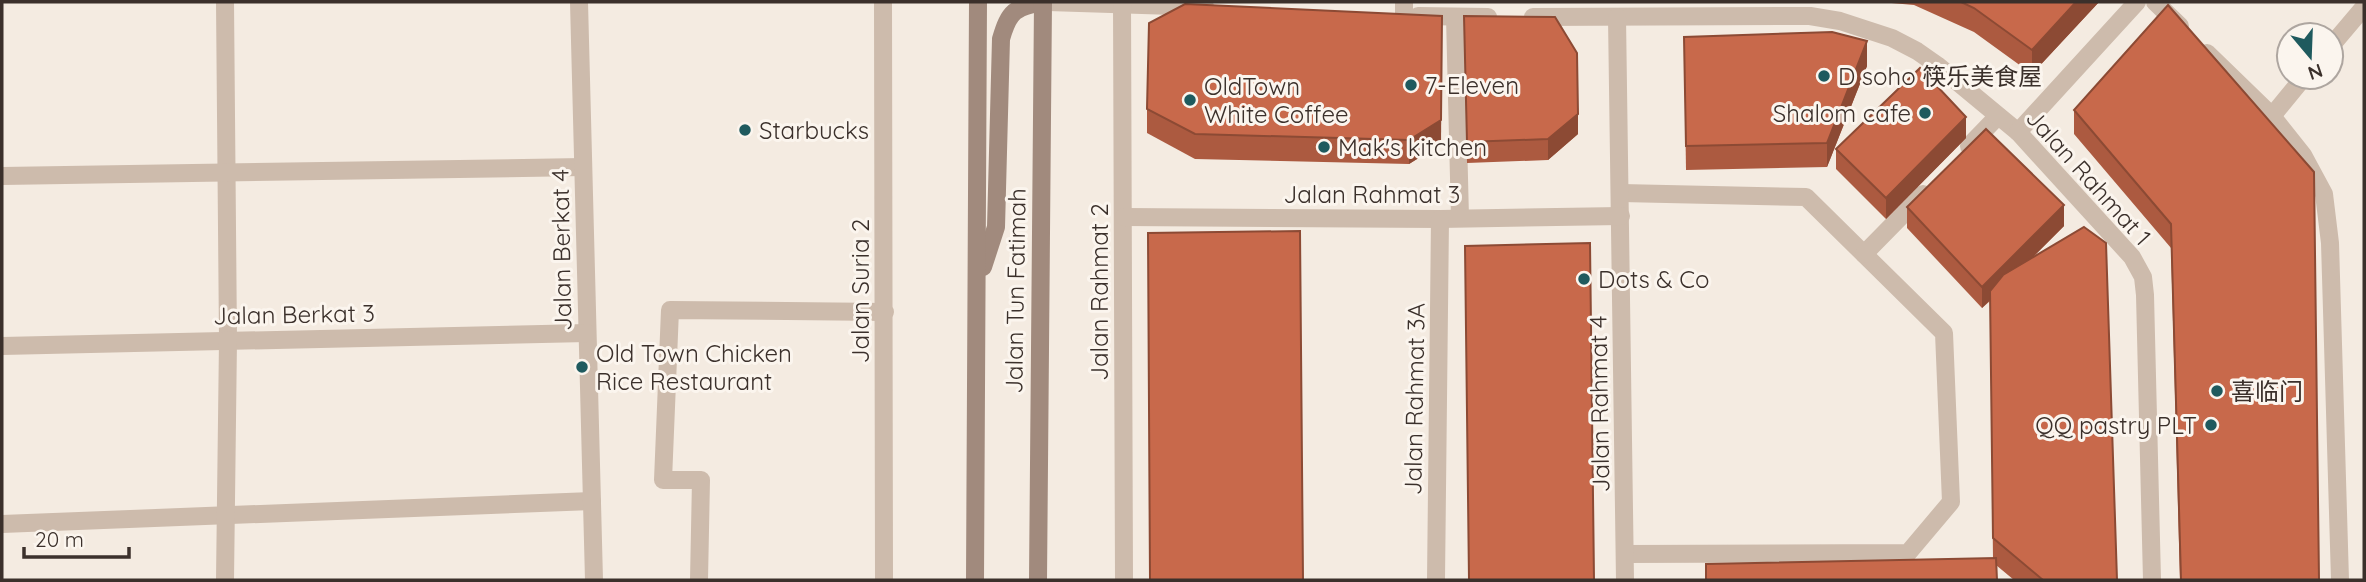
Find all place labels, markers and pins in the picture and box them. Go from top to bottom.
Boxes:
place label: D soho 筷乐美食屋 [1838,61,2042,91]
marker: D soho 筷乐美食屋 [1816,68,1832,84]
place label: 7-Eleven [1425,70,1519,100]
place label: OldTown White Coffee [1204,71,1349,129]
marker: 7-Eleven [1403,77,1419,93]
marker: OldTown White Coffee [1182,92,1198,108]
place label: Shalom cafe [1773,98,1911,128]
marker: Shalom cafe [1917,105,1933,121]
place label: Starbucks [759,115,869,145]
marker: Starbucks [737,122,753,138]
place label: Mak's kitchen [1338,132,1487,162]
marker: Mak's kitchen [1316,139,1332,155]
place label: Dots & Co [1598,264,1709,294]
marker: Dots & Co [1576,271,1592,287]
place label: Old Town Chicken Rice Restaurant [596,338,792,396]
marker: Old Town Chicken Rice Restaurant [574,359,590,375]
place label: 喜临门 [2231,376,2303,406]
marker: 喜临门 [2209,383,2225,399]
place label: QQ pastry PLT [2035,410,2197,440]
marker: QQ pastry PLT [2203,417,2219,433]

